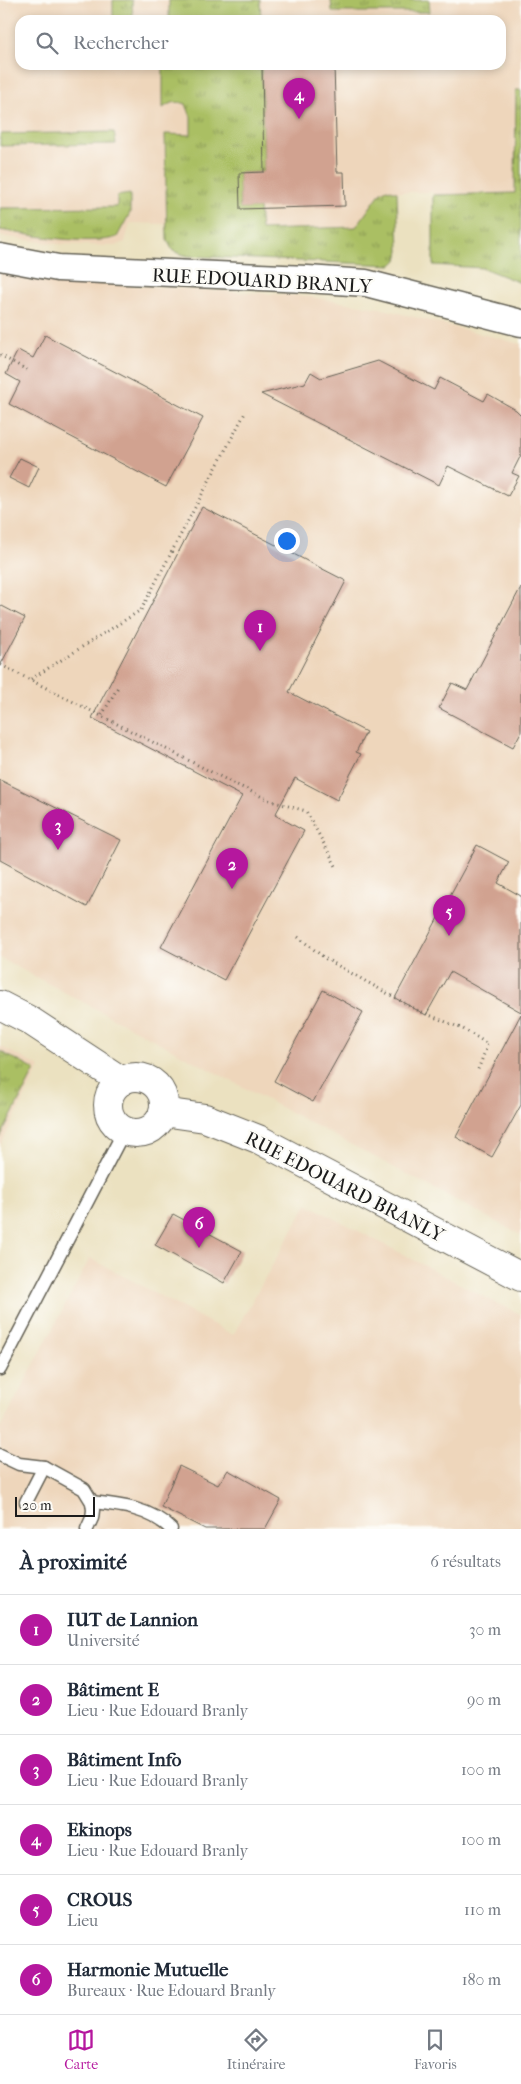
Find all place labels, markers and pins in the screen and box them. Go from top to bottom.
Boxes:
pin: 4 [283,78,315,119]
pin: 1 [244,610,276,651]
pin: 3 [42,809,74,850]
pin: 2 [216,848,248,889]
pin: 5 [433,895,465,936]
pin: 6 [183,1207,215,1248]

